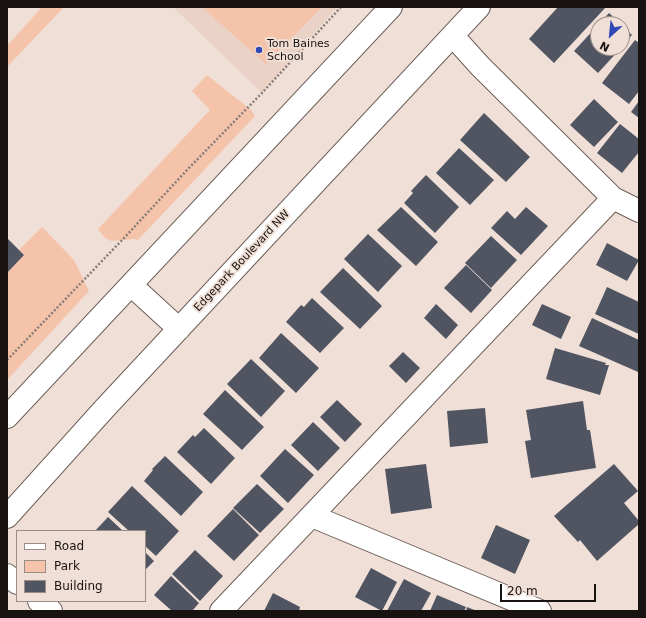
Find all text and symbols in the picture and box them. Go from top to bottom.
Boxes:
north arrow [590,16,630,56]
place label: Tom Baines School [267,37,330,63]
text: N [598,38,612,54]
marker: Tom Baines School [254,45,264,55]
street label: Edgepark Boulevard NW [191,207,293,315]
legend [16,530,146,602]
text: Road [54,539,84,553]
text: Park [54,559,80,573]
scale bar [502,576,598,602]
text: Building [54,579,103,593]
text: 20 m [507,584,538,598]

